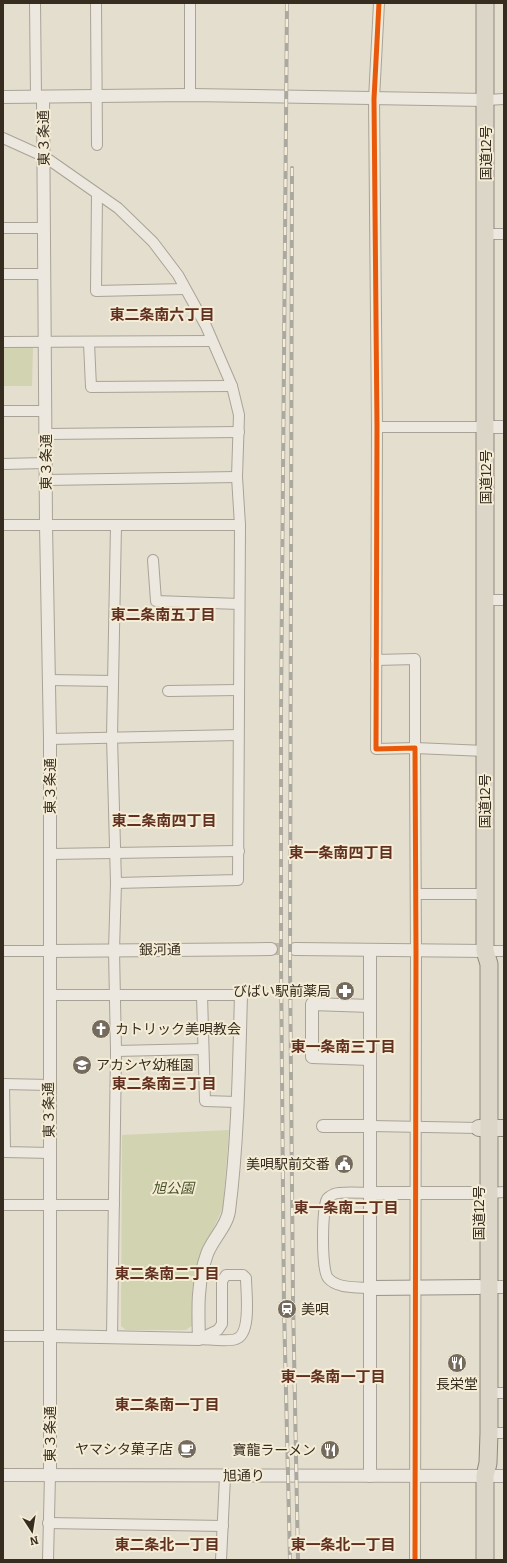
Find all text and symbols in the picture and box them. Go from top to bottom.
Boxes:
street label: 東３条通 [35,110,53,166]
street label: 国道12号 [478,125,495,181]
district label: 東二条南六丁目 [109,306,215,324]
street label: 東３条通 [38,434,55,490]
street label: 国道12号 [478,449,495,505]
district label: 東二条南五丁目 [110,606,216,624]
street label: 東３条通 [42,758,59,814]
street label: 国道12号 [477,773,494,829]
district label: 東二条南四丁目 [111,812,217,830]
district label: 東一条南四丁目 [288,844,394,862]
street label: 銀河通 [139,941,181,959]
pharmacy icon: びばい駅前薬局 [334,980,356,1002]
place label: びばい駅前薬局 [233,983,331,1000]
church icon: カトリック美唄教会 [90,1018,112,1040]
place label: カトリック美唄教会 [115,1021,241,1038]
district label: 東一条南三丁目 [290,1038,396,1056]
school or university icon: アカシヤ幼稚園 [71,1054,93,1076]
place label: アカシヤ幼稚園 [96,1057,194,1074]
district label: 東二条南三丁目 [111,1075,217,1093]
street label: 東３条通 [40,1082,58,1138]
public building icon: 美唄駅前交番 [333,1153,355,1175]
place label: 美唄駅前交番 [246,1156,330,1173]
park label: 旭公園 [152,1180,196,1197]
street label: 国道12号 [471,1185,488,1241]
district label: 東一条南二丁目 [293,1199,399,1217]
district label: 東二条南二丁目 [114,1265,220,1283]
station icon: 美唄 [276,1298,298,1320]
place label: 美唄 [301,1301,329,1318]
restaurant icon: 長栄堂 [446,1352,468,1374]
district label: 東一条南一丁目 [280,1368,386,1386]
place label: 長栄堂 [436,1376,478,1393]
district label: 東二条南一丁目 [114,1396,220,1414]
street label: 東３条通 [42,1406,59,1462]
cafe icon: ヤマシタ菓子店 [176,1438,198,1460]
restaurant icon: 寶龍ラーメン [319,1439,341,1461]
place label: ヤマシタ菓子店 [75,1441,173,1458]
place label: 寶龍ラーメン [233,1442,316,1459]
street label: 旭通り [223,1467,265,1485]
north arrow [12,1511,52,1551]
text: N [28,1533,39,1548]
district label: 東二条北一丁目 [114,1536,220,1554]
district label: 東一条北一丁目 [290,1536,396,1554]

